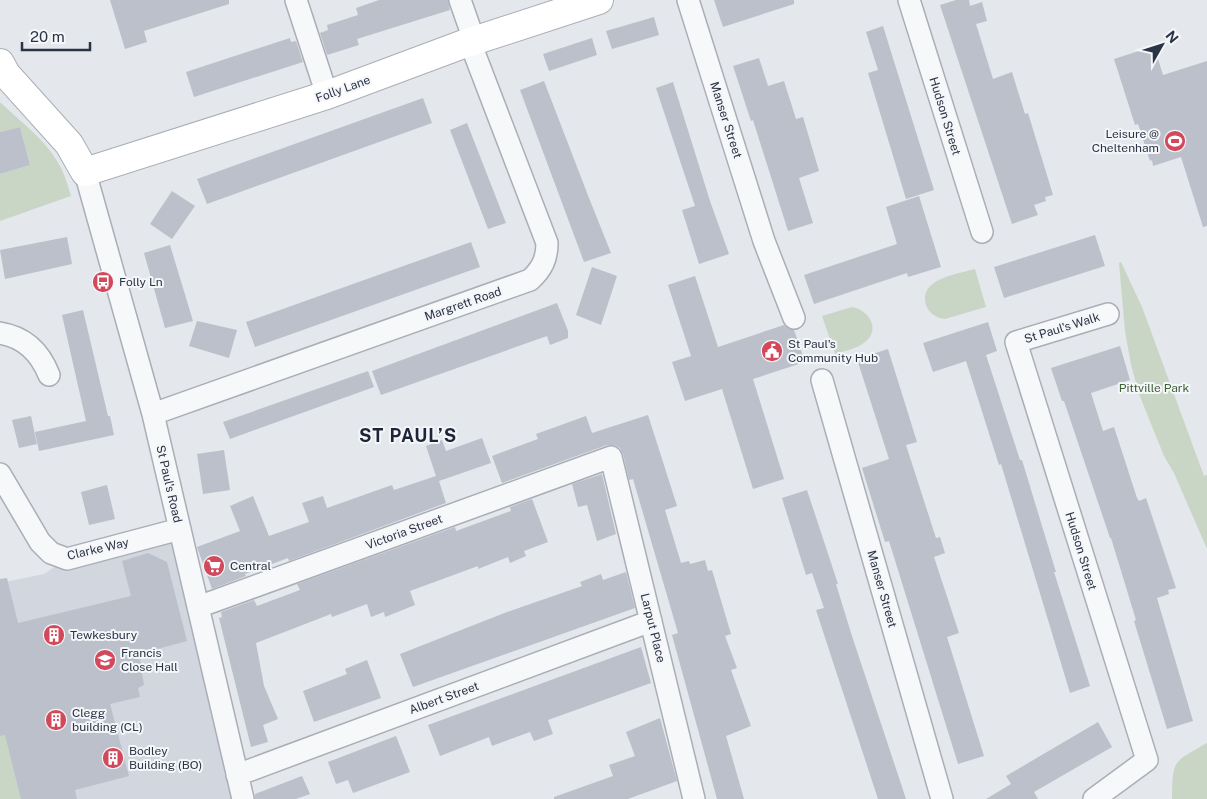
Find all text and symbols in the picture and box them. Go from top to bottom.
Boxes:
scale bar [22,20,90,52]
north arrow [1137,20,1187,70]
text: 20 m [30,28,65,45]
text: N [1162,28,1182,46]
street label: Folly Lane [314,73,372,105]
street label: Hudson Street [926,75,964,157]
street label: Manser Street [707,80,745,160]
place label: Leisure @ Cheltenham [1092,127,1159,155]
sports icon: Leisure @ Cheltenham [1163,129,1187,153]
bus stop icon: Folly Ln [91,270,115,294]
place label: Folly Ln [119,275,163,289]
street label: Margrett Road [423,284,503,324]
street label: St Paul's Walk [1023,310,1102,346]
place label: St Paul's Community Hub [788,337,878,365]
public building icon: St Paul's Community Hub [760,339,784,363]
park label: Pittville Park [1119,381,1189,395]
district label: ST PAUL’S [359,425,457,446]
street label: St Paul's Road [153,444,185,524]
street label: Hudson Street [1062,510,1100,592]
street label: Victoria Street [364,511,445,552]
street label: Clarke Way [66,535,131,563]
street label: Manser Street [864,549,900,630]
supermarket icon: Central [202,554,226,578]
place label: Central [230,559,271,573]
street label: Larput Place [638,592,668,664]
building icon: Tewkesbury [42,623,66,647]
place label: Tewkesbury [70,628,138,642]
place label: Francis Close Hall [121,646,178,674]
school or university icon: Francis Close Hall [93,648,117,672]
street label: Albert Street [407,679,481,717]
place label: Clegg building (CL) [72,706,143,734]
building icon: Clegg building (CL) [44,708,68,732]
place label: Bodley Building (BO) [129,744,202,772]
building icon: Bodley Building (BO) [101,746,125,770]

